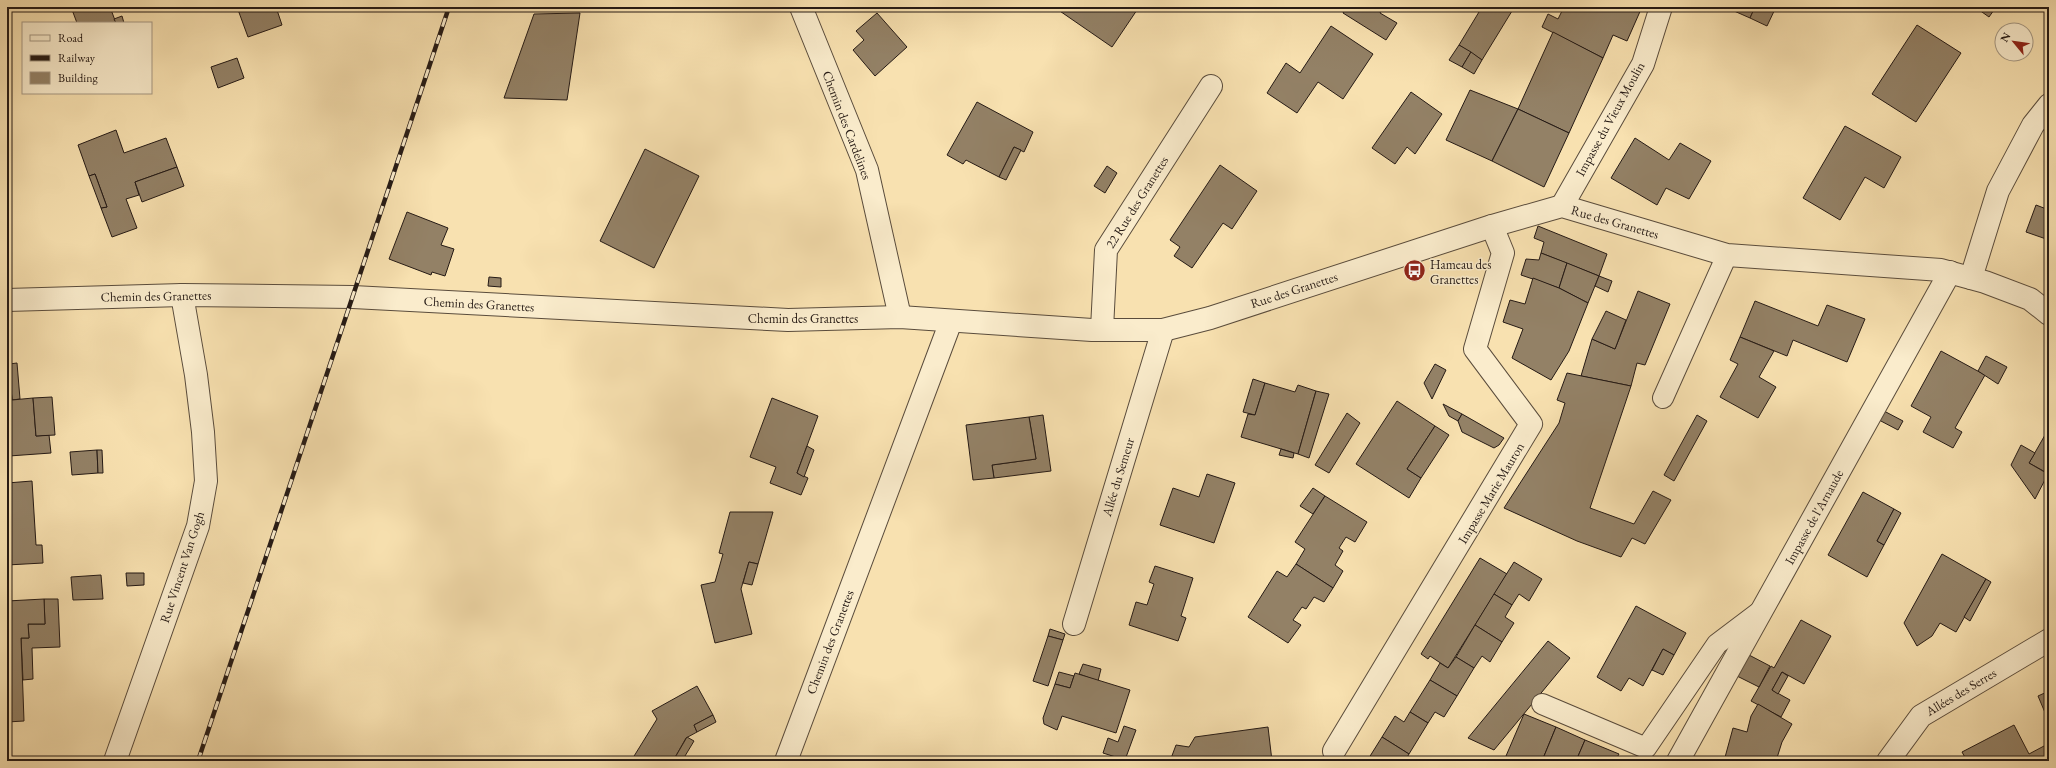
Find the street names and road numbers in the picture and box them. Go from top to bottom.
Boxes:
street label: Impasse du Vieux Moulin [1572,59,1649,179]
street label: Chemin des Cardelines [818,68,876,182]
street label: 22 Rue des Granettes [1102,153,1172,251]
street label: Rue des Granettes [1569,201,1661,243]
street label: Rue des Granettes [1248,268,1340,312]
street label: Chemin des Granettes [101,287,211,305]
street label: Chemin des Granettes [423,293,535,315]
street label: Chemin des Granettes [748,310,858,327]
street label: Allée du Semeur [1098,435,1138,519]
street label: Impasse Marie Mauron [1454,439,1528,547]
street label: Impasse de l'Arnaude [1781,466,1847,568]
street label: Rue Vincent Van Gogh [156,509,208,625]
street label: Chemin des Granettes [802,587,858,697]
street label: Allées des Serres [1922,664,1999,720]

